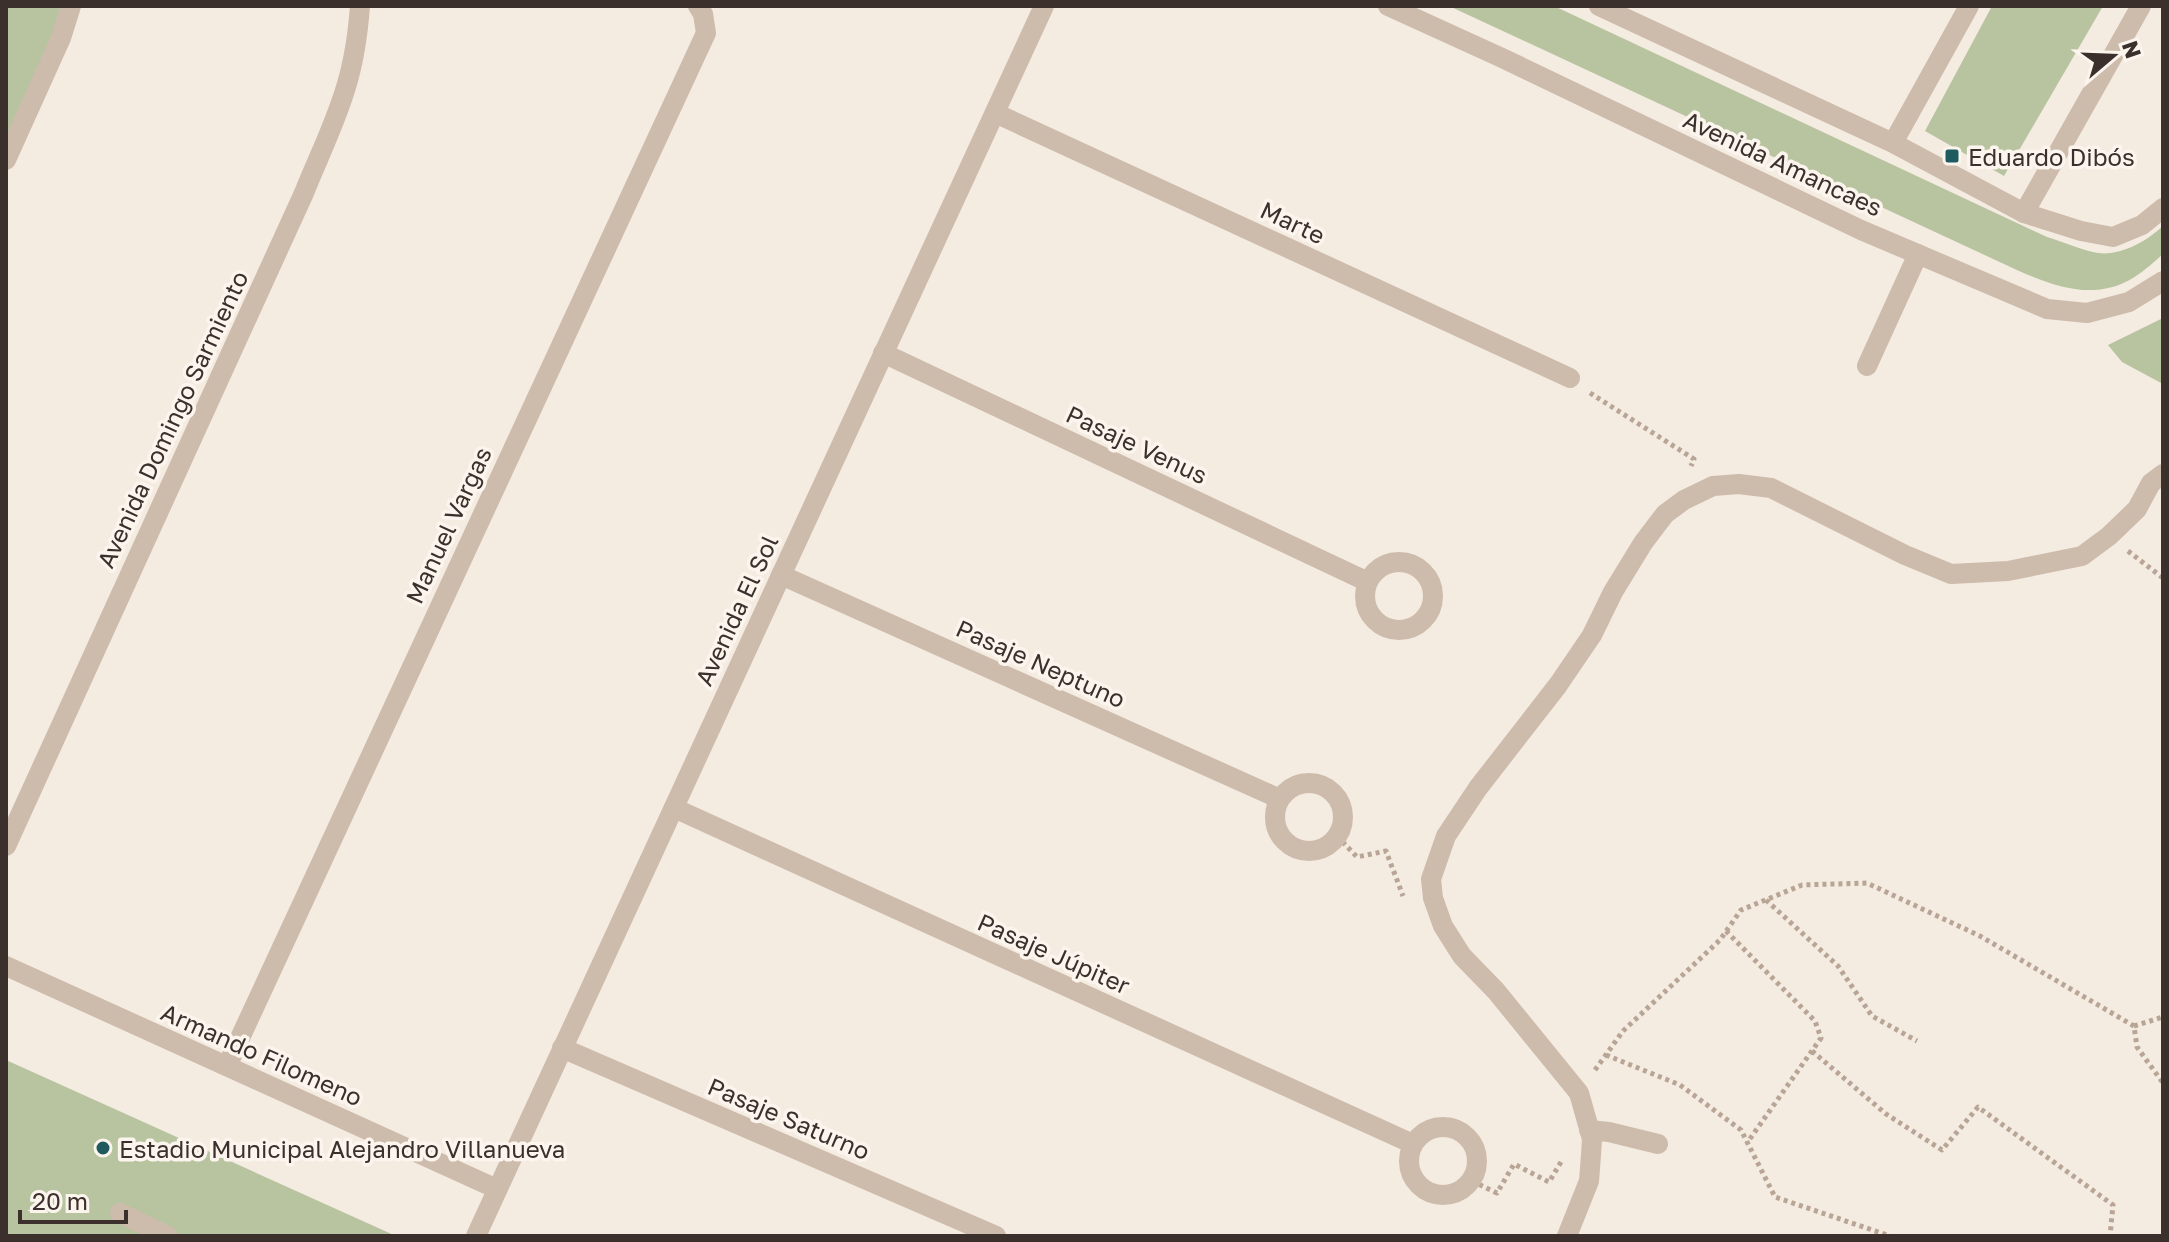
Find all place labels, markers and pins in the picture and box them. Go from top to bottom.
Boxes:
place label: Eduardo Dibós [1968,142,2135,171]
marker: Eduardo Dibós [1943,147,1961,165]
place label: Estadio Municipal Alejandro Villanueva [119,1134,565,1163]
marker: Estadio Municipal Alejandro Villanueva [94,1139,112,1157]

